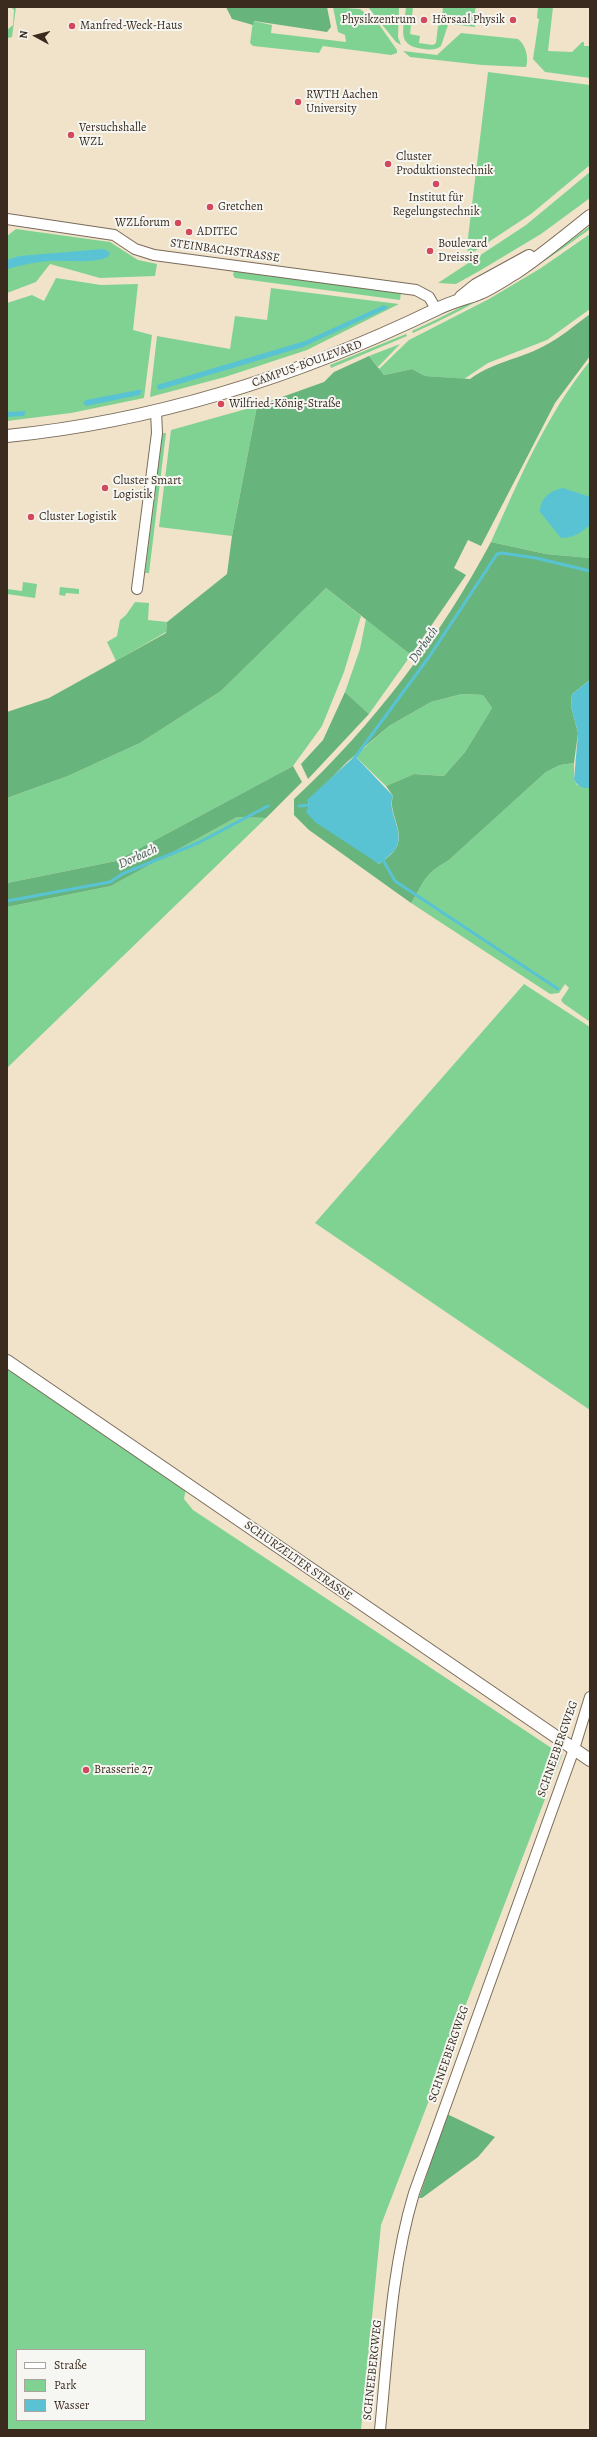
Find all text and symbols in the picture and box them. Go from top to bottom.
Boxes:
place label: Physikzentrum [341,13,416,27]
place label: Hörsaal Physik [432,13,505,27]
marker: Physikzentrum [419,15,429,25]
marker: Hörsaal Physik [508,15,518,25]
north arrow [16,16,56,56]
place label: Manfred-Weck-Haus [80,19,182,33]
marker: Manfred-Weck-Haus [67,21,77,31]
text: N [16,30,32,39]
place label: RWTH Aachen University [306,88,378,116]
marker: RWTH Aachen University [293,97,303,107]
place label: Versuchshalle WZL [79,121,146,149]
marker: Versuchshalle WZL [66,130,76,140]
place label: Cluster Produktionstechnik [396,150,493,178]
marker: Cluster Produktionstechnik [383,159,393,169]
marker: Institut für Regelungstechnik [431,179,441,189]
place label: Institut für Regelungstechnik [392,191,480,219]
place label: Gretchen [218,200,263,214]
marker: Gretchen [205,202,215,212]
place label: WZLforum [115,216,170,230]
marker: WZLforum [173,218,183,228]
place label: ADITEC [197,225,237,239]
marker: ADITEC [184,227,194,237]
street label: STEINBACHSTRASSE [169,236,281,266]
place label: Boulevard Dreissig [438,237,487,265]
marker: Boulevard Dreissig [425,246,435,256]
street label: CAMPUS-BOULEVARD [250,337,364,391]
place label: Wilfried-König-Straße [229,397,341,411]
marker: Wilfried-König-Straße [216,399,226,409]
place label: Cluster Smart Logistik [113,474,181,502]
marker: Cluster Smart Logistik [100,483,110,493]
place label: Cluster Logistik [39,510,117,524]
marker: Cluster Logistik [26,512,36,522]
water label: Dorbach [406,624,442,666]
water label: Dorbach [116,841,160,873]
street label: SCHURZELTER STRASSE [241,1518,355,1604]
street label: SCHNEEBERGWEG [535,1699,581,1799]
place label: Brasserie 27 [94,1763,153,1777]
marker: Brasserie 27 [81,1765,91,1775]
street label: SCHNEEBERGWEG [426,2004,472,2104]
street label: SCHNEEBERGWEG [361,2319,385,2421]
legend [16,2349,146,2421]
text: Straße [54,2357,87,2373]
text: Park [54,2377,77,2393]
text: Wasser [54,2397,89,2413]

